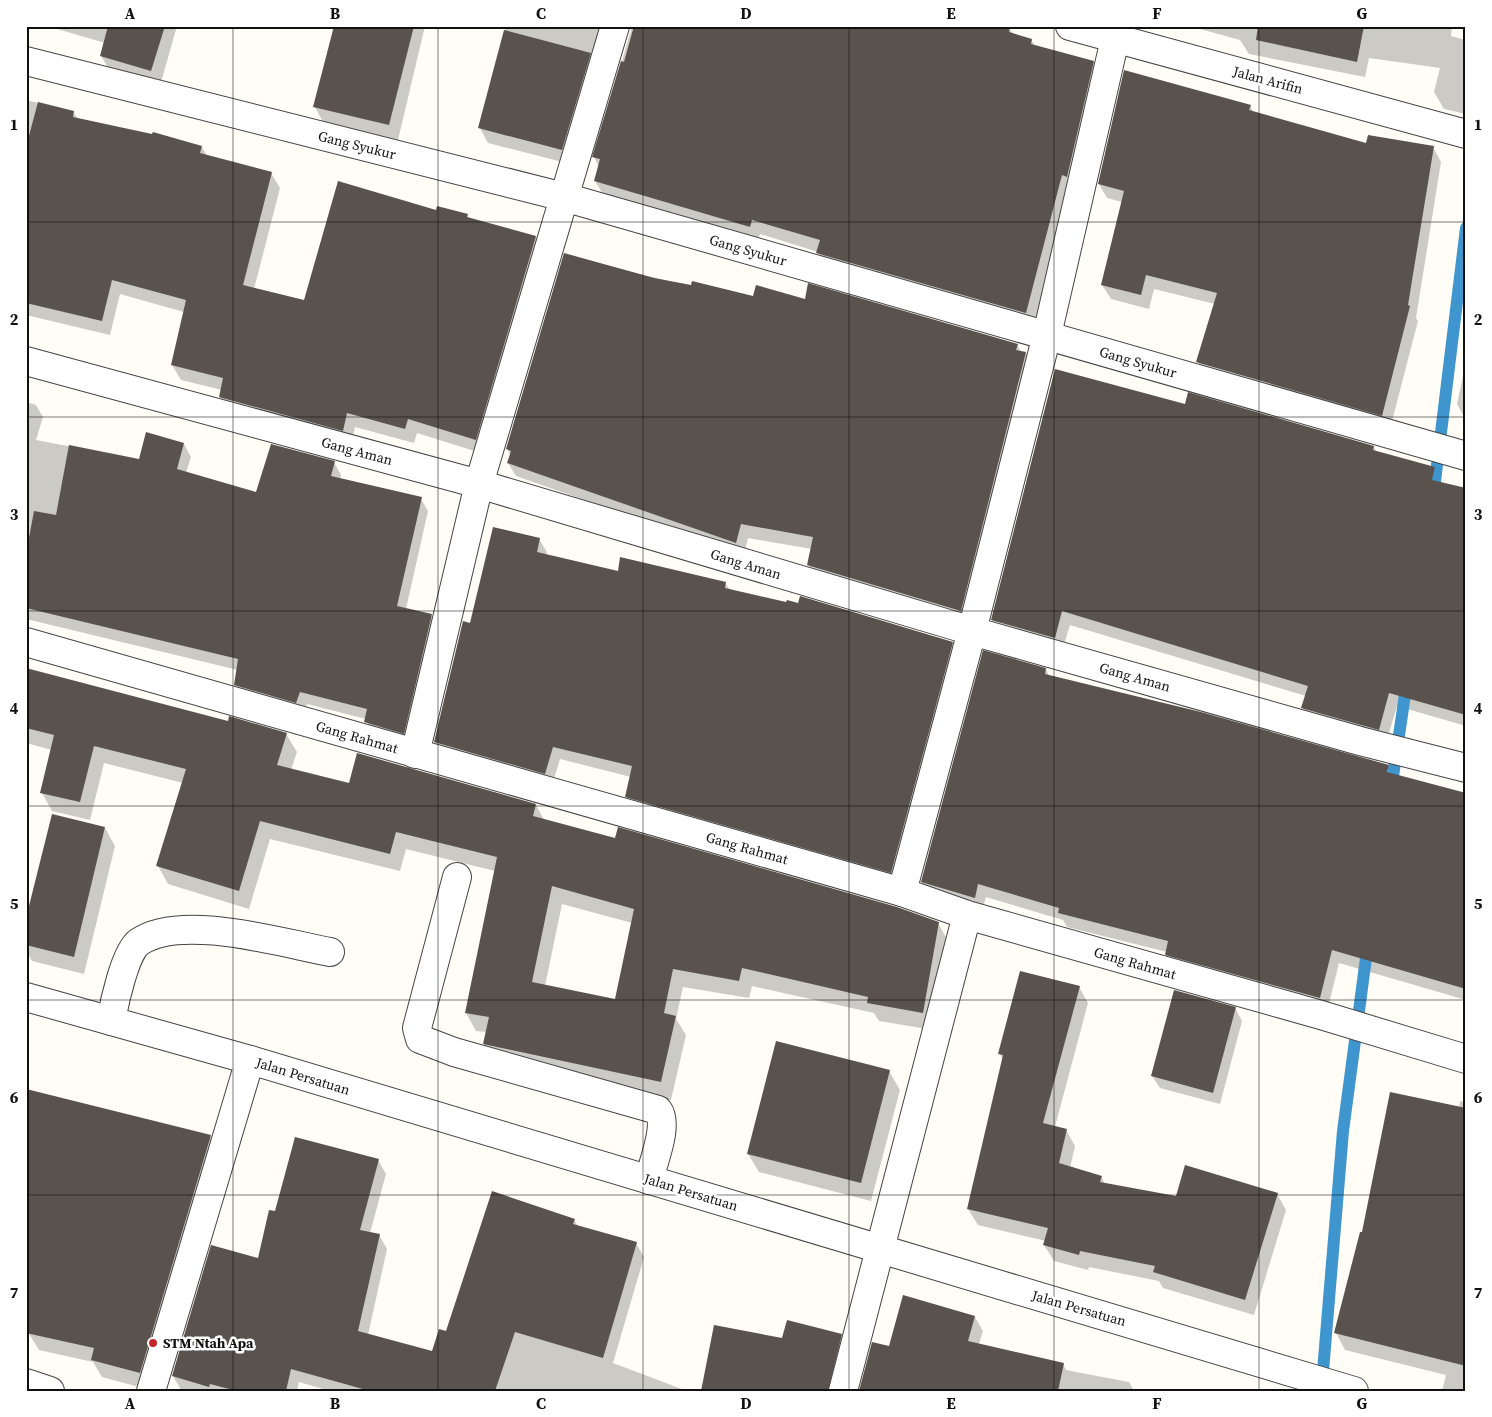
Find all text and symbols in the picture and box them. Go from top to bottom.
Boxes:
text: A [125,2,136,24]
text: B [330,2,341,24]
text: C [536,2,546,24]
text: D [740,2,752,24]
text: E [946,2,956,24]
text: F [1152,2,1162,24]
text: G [1357,2,1368,24]
street label: Jalan Arifin [1230,61,1305,99]
text: 1 [10,113,18,135]
text: 1 [1474,113,1482,135]
street label: Gang Syukur [316,126,398,164]
street label: Gang Syukur [707,229,789,271]
text: 2 [10,308,19,330]
text: 2 [1474,308,1483,330]
street label: Gang Syukur [1097,341,1179,383]
street label: Gang Aman [319,432,395,470]
text: 3 [10,503,19,525]
text: 3 [1474,503,1483,525]
street label: Gang Aman [708,544,784,584]
street label: Gang Aman [1097,657,1173,697]
text: 4 [10,697,19,719]
text: 4 [1474,697,1483,719]
street label: Gang Rahmat [314,716,401,758]
street label: Gang Rahmat [704,827,791,869]
text: 5 [10,892,19,914]
text: 5 [1474,892,1483,914]
street label: Gang Rahmat [1092,942,1179,984]
street label: Jalan Persatuan [253,1052,353,1100]
text: 6 [10,1086,19,1108]
text: 6 [1474,1086,1483,1108]
street label: Jalan Persatuan [641,1168,741,1216]
text: 7 [10,1281,19,1303]
text: 7 [1474,1281,1483,1303]
street label: Jalan Persatuan [1029,1285,1129,1331]
place label: STM Ntah Apa [163,1333,254,1353]
marker: STM Ntah Apa [147,1337,159,1349]
text: A [125,1392,136,1414]
text: B [330,1392,341,1414]
text: C [536,1392,546,1414]
text: D [740,1392,752,1414]
text: E [946,1392,956,1414]
text: F [1152,1392,1162,1414]
text: G [1357,1392,1368,1414]

